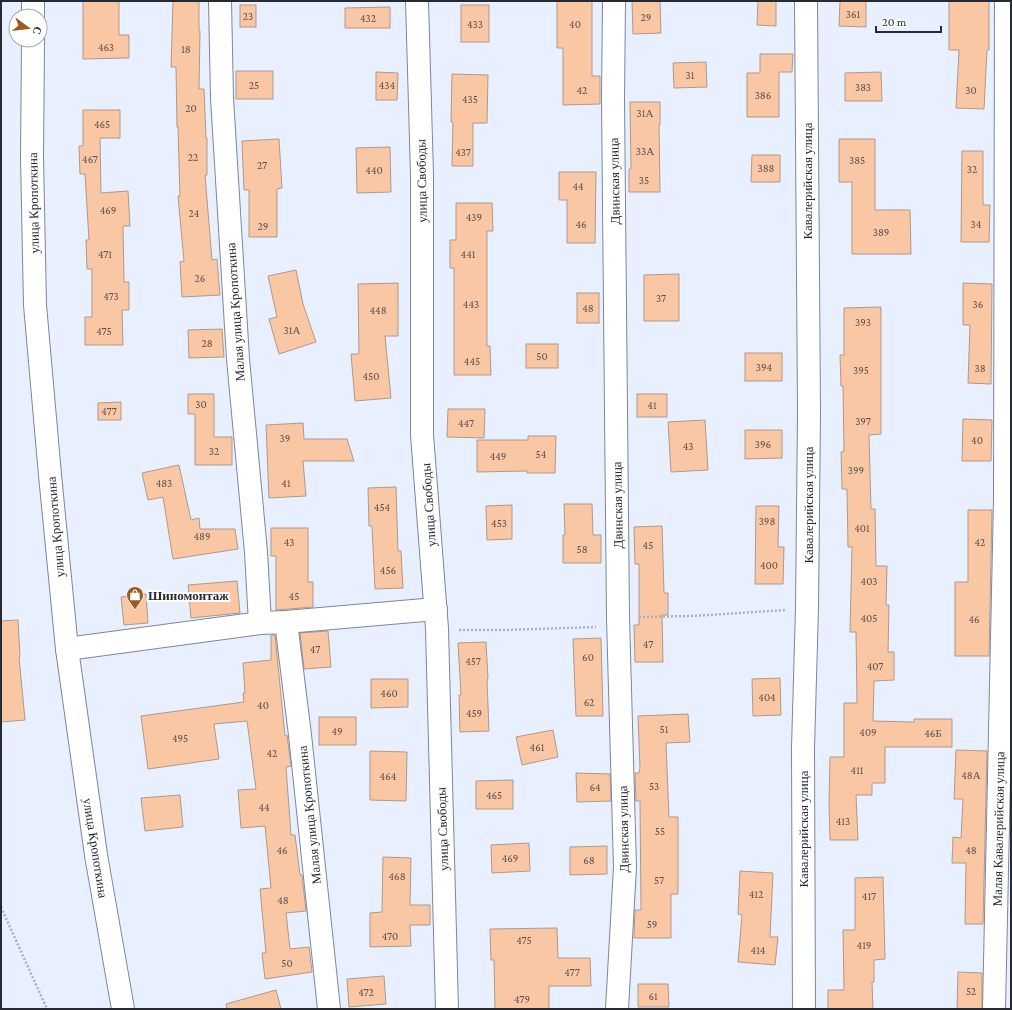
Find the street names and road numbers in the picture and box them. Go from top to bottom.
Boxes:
street label: Кавалерийская улица [800,122,815,239]
street label: Двинская улица [606,137,623,225]
street label: улица Свободы [413,139,430,223]
street label: улица Кропоткина [25,152,42,254]
street label: Малая улица Кропоткина [223,242,248,382]
street label: Кавалерийская улица [801,446,816,563]
street label: Двинская улица [609,461,626,549]
street label: улица Свободы [418,462,439,547]
street label: улица Кропоткина [44,476,67,578]
street label: Малая улица Кропоткина [295,745,324,885]
street label: Малая Кавалерийская улица [990,751,1007,907]
street label: Кавалерийская улица [796,770,811,887]
street label: Двинская улица [615,785,632,873]
street label: улица Свободы [434,787,451,871]
street label: улица Кропоткина [80,797,111,899]

